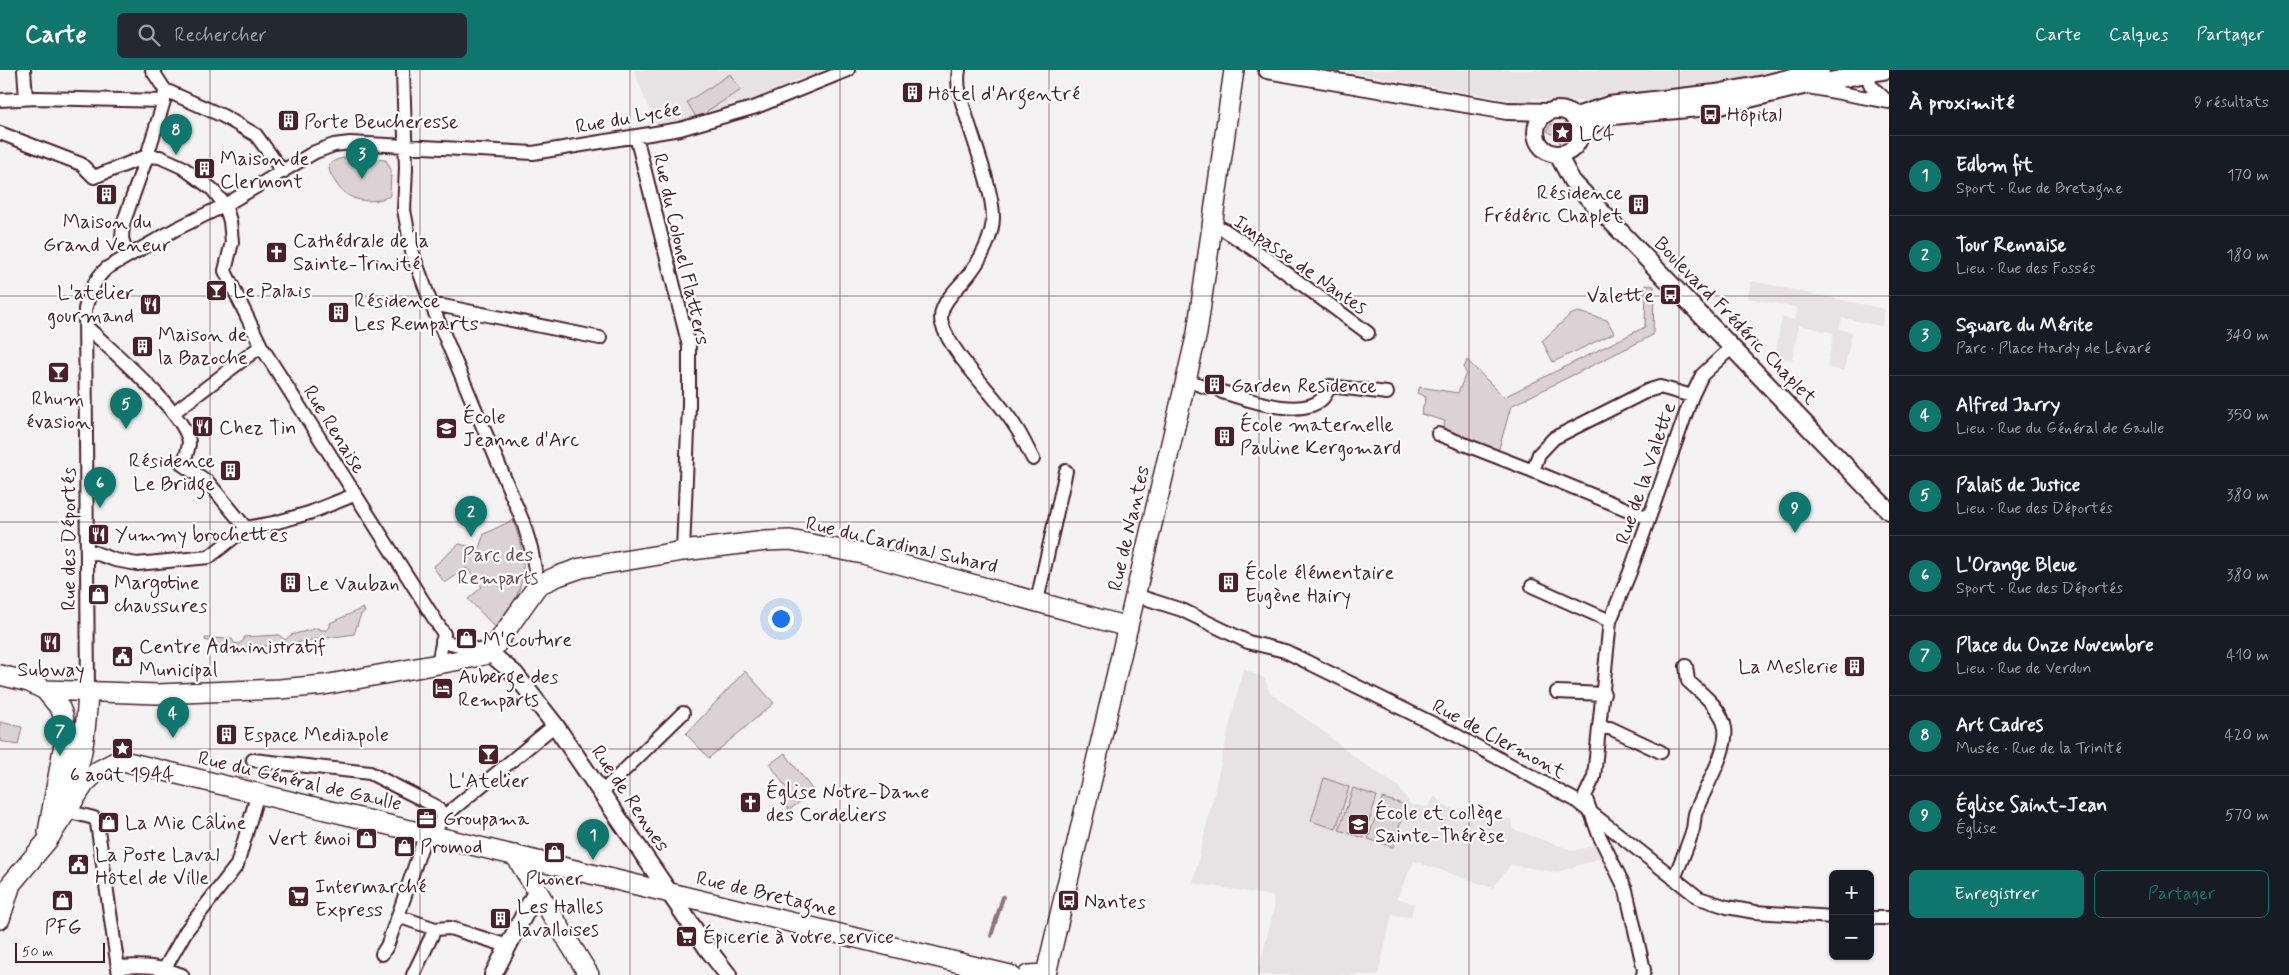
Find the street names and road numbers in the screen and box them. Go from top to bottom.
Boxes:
street label: Rue du Lycée [574,96,683,141]
street label: Rue du Colonel Flatters [645,151,716,348]
street label: Impasse de Nantes [1228,209,1372,322]
street label: Boulevard Frédéric Chaplet [1647,231,1823,411]
street label: Rue Renaise [296,380,372,479]
street label: Rue de la Valette [1609,399,1683,548]
street label: Rue de Nantes [1102,463,1157,594]
street label: Rue des Déportés [56,467,83,611]
street label: Rue du Cardinal Suhard [803,510,1000,581]
street label: Rue de Clermont [1427,693,1570,786]
street label: Rue de Rennes [584,740,675,858]
street label: Rue du Général de Gaulle [195,745,404,818]
street label: Rue de Bretagne [693,865,840,926]

